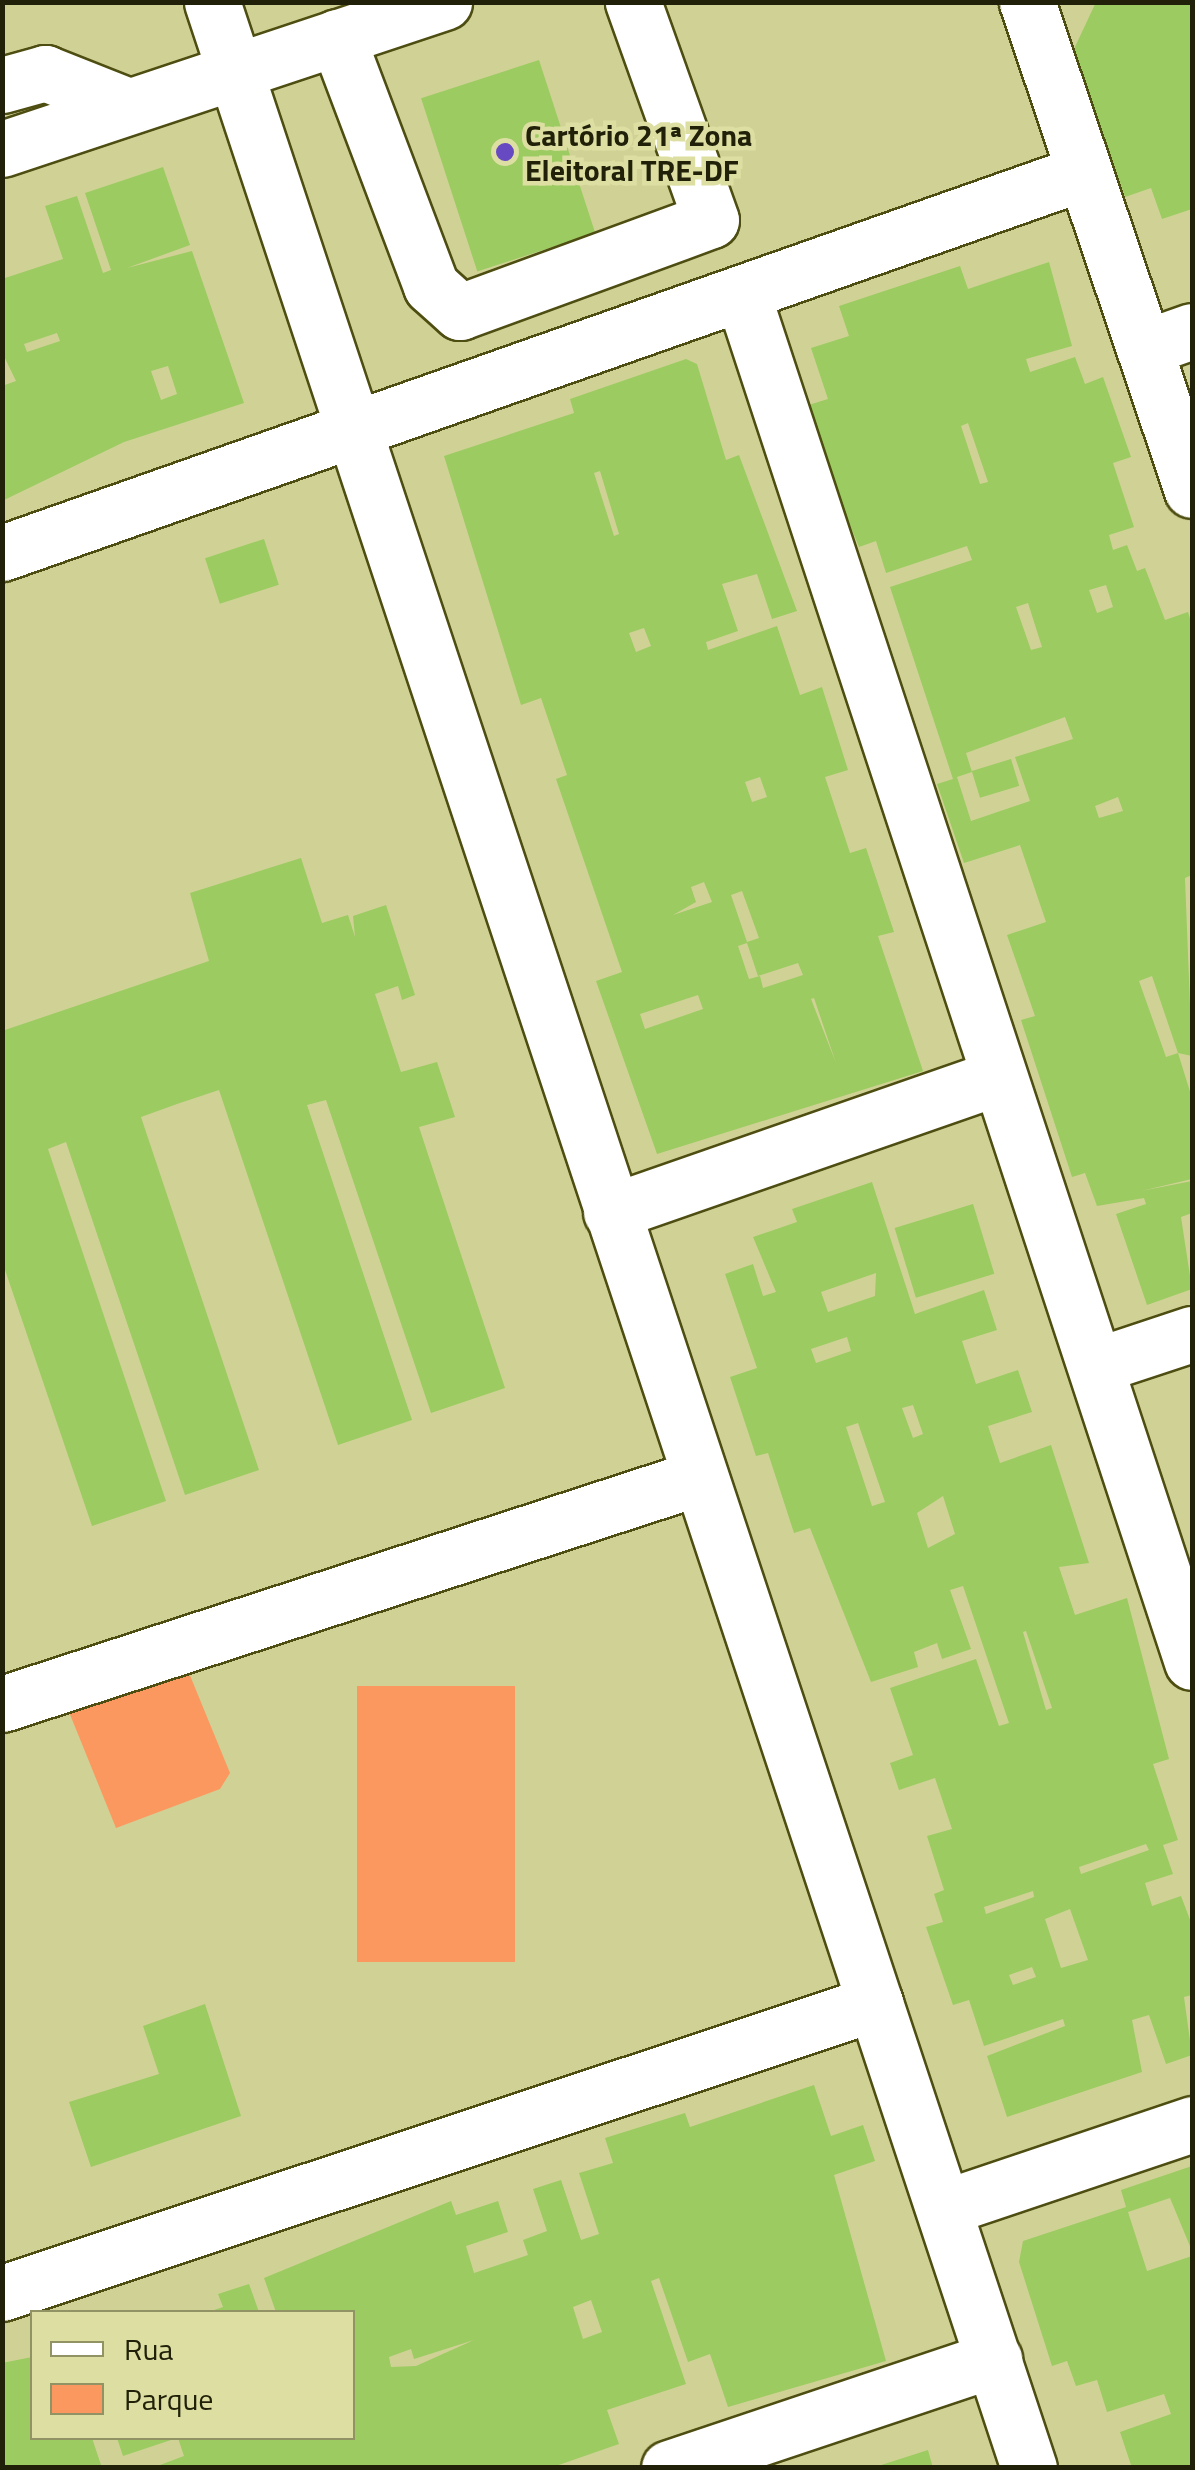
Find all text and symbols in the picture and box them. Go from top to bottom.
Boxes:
place label: Cartório 21ª Zona Eleitoral TRE-DF [525,117,752,188]
marker: Cartório 21ª Zona Eleitoral TRE-DF [494,141,516,163]
legend [30,2310,355,2440]
text: Rua [124,2326,173,2372]
text: Parque [124,2376,214,2422]

